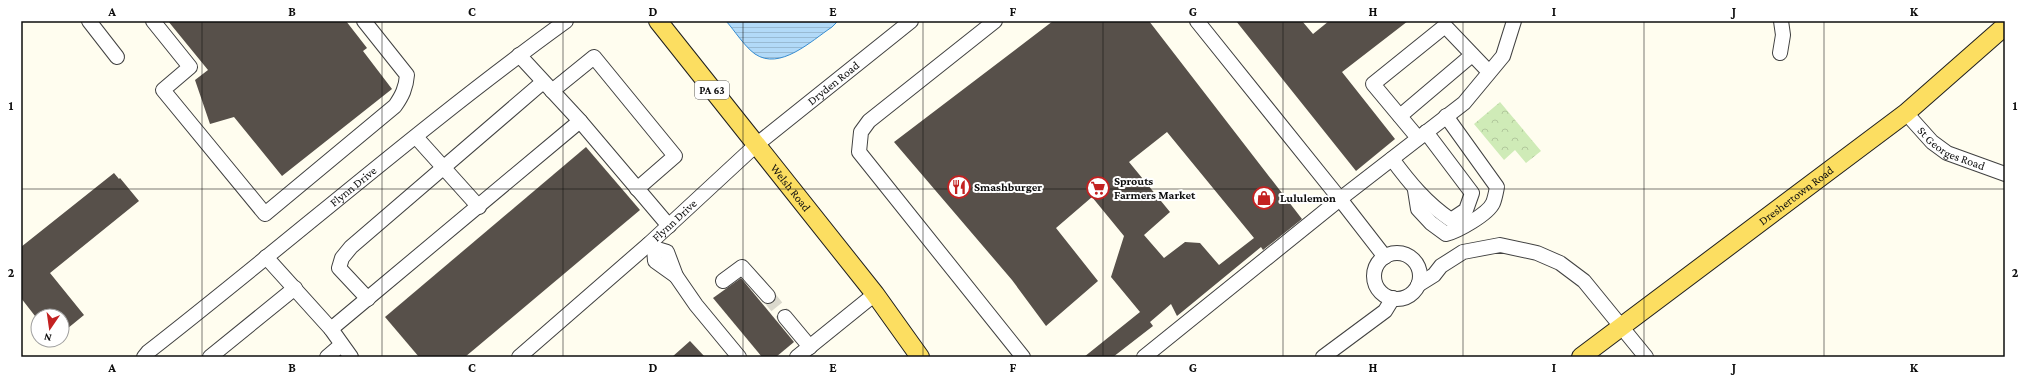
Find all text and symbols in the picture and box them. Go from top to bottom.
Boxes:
text: A [107,4,116,19]
text: B [288,4,296,19]
text: C [468,4,476,19]
text: D [649,4,658,19]
text: E [829,4,837,19]
text: F [1010,4,1017,19]
text: G [1189,4,1197,19]
text: H [1369,4,1378,19]
text: I [1552,4,1556,19]
text: J [1730,4,1736,19]
text: K [1910,4,1919,19]
street label: Dryden Road [805,58,863,108]
road number: PA 63 [695,81,729,99]
text: 1 [9,98,14,113]
text: 1 [2013,98,2018,113]
street label: St Georges Road [1914,124,1988,173]
street label: Welsh Road [767,161,814,215]
street label: Flynn Drive [327,163,379,210]
street label: Dreshertown Road [1756,163,1837,228]
restaurant icon: Smashburger [946,174,972,200]
place label: Sprouts Farmers Market [1114,174,1196,202]
supermarket icon: Sprouts Farmers Market [1085,175,1111,201]
place label: Smashburger [974,180,1042,194]
shop icon: Lululemon [1251,185,1277,211]
place label: Lululemon [1280,191,1336,205]
street label: Flynn Drive [649,196,700,244]
text: 2 [8,265,15,280]
text: 2 [2012,265,2019,280]
north arrow [30,308,70,348]
text: N [42,331,53,344]
text: A [107,360,116,375]
text: B [288,360,296,375]
text: C [468,360,476,375]
text: D [649,360,658,375]
text: E [829,360,837,375]
text: F [1010,360,1017,375]
text: G [1189,360,1197,375]
text: H [1369,360,1378,375]
text: I [1552,360,1556,375]
text: J [1730,360,1736,375]
text: K [1910,360,1919,375]

